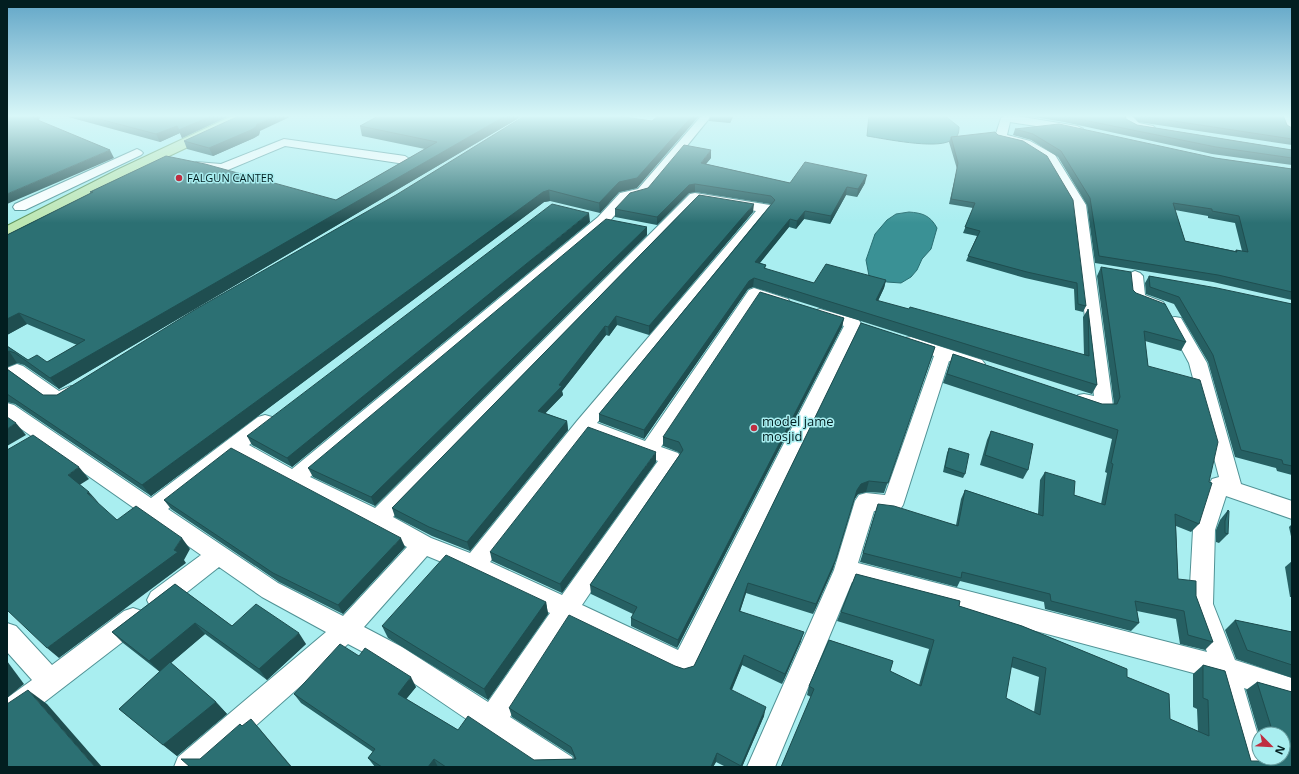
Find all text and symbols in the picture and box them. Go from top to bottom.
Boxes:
place label: FALGUN CANTER [187,170,274,185]
marker: FALGUN CANTER [174,173,184,183]
place label: model jame mosjid [762,412,834,445]
marker: model jame mosjid [749,423,759,433]
north arrow [1251,726,1291,766]
text: N [1272,743,1289,757]

